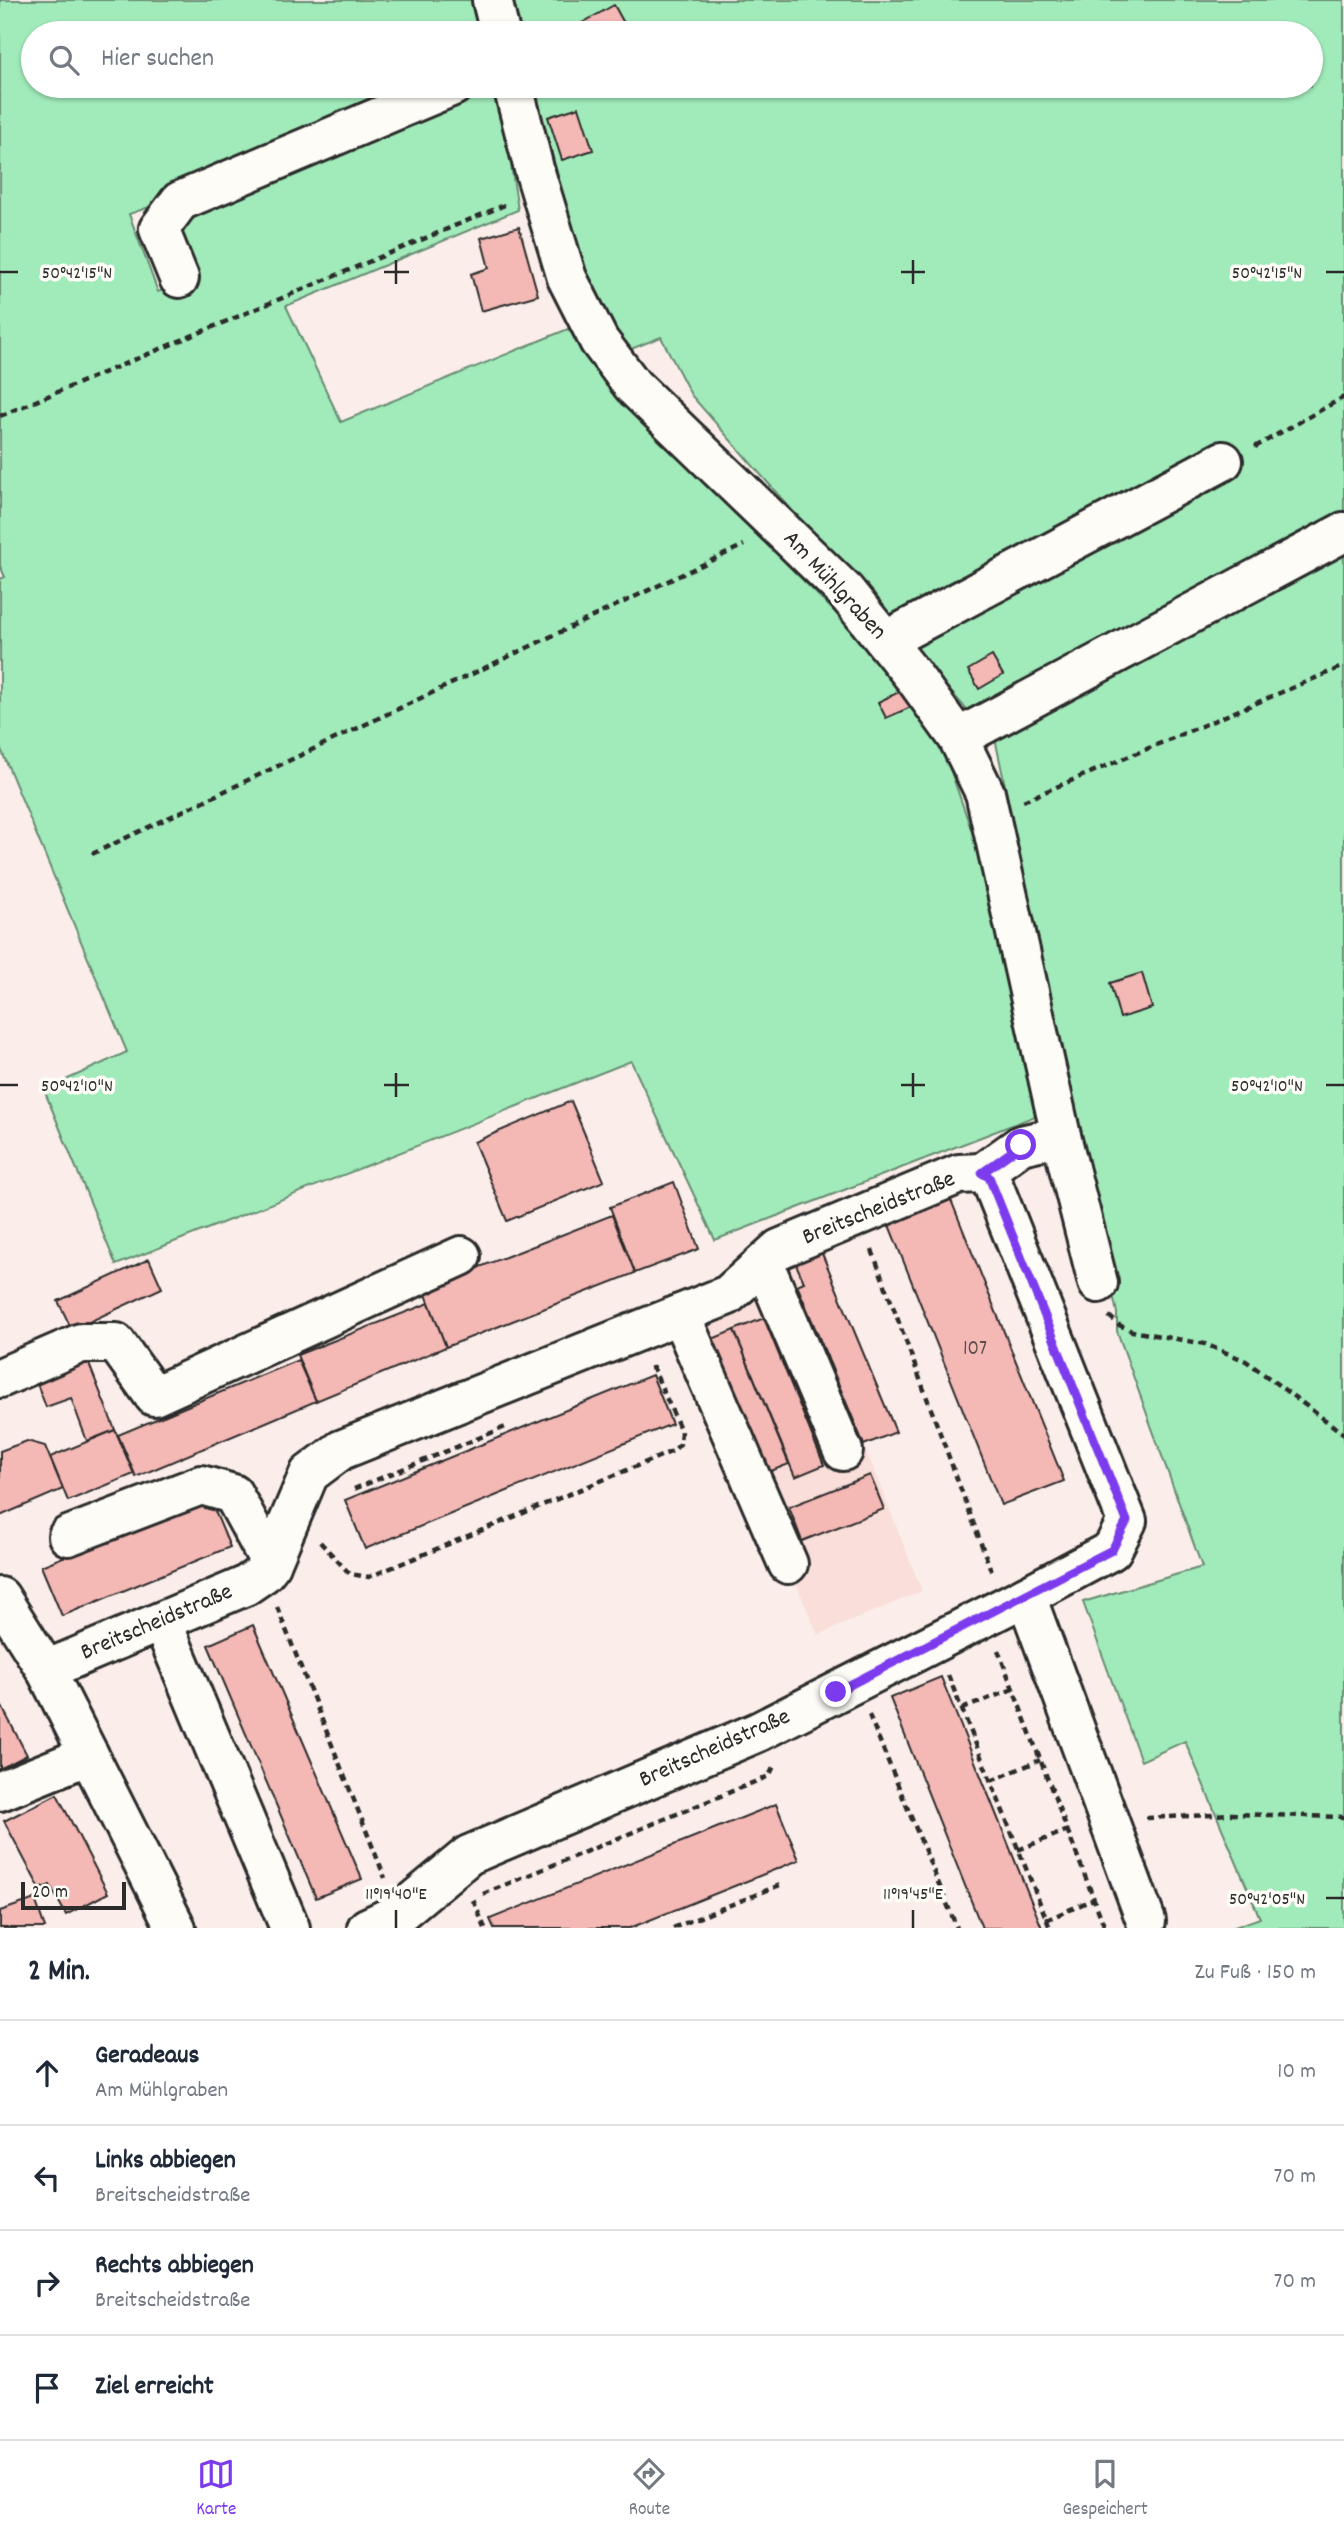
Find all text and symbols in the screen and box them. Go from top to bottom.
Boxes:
search box [21,21,1323,98]
icon: search [45,41,83,79]
text: Hier suchen [101,41,214,78]
text: 50°42'15"N [42,262,112,287]
text: 50°42'15"N [1232,262,1302,287]
street label: Am Mühlgraben [774,524,894,648]
text: 50°42'10"N [41,1075,113,1100]
text: 50°42'10"N [1231,1075,1303,1100]
route start [1005,1129,1036,1160]
street label: Breitscheidstraße [797,1163,961,1255]
house number: 107 [963,1335,987,1365]
street label: Breitscheidstraße [76,1576,238,1670]
route end [820,1676,851,1707]
street label: Breitscheidstraße [634,1700,796,1798]
scale bar [21,1879,126,1911]
text: 20 m [32,1880,68,1907]
text: 11°19'40"E [365,1883,427,1908]
text: 11°19'45"E [883,1883,943,1908]
text: 50°42'05"N [1229,1888,1305,1913]
text: 2 Min. [28,1952,90,1995]
text: Zu Fuß · 150 m [1194,1957,1316,1990]
text: Geradeaus [95,2038,199,2075]
icon: ahead [28,2054,66,2092]
text: 10 m [1277,2056,1316,2089]
text: Am Mühlgraben [95,2075,228,2108]
text: Links abbiegen [95,2143,236,2180]
icon: left [28,2159,66,2197]
text: 70 m [1274,2161,1316,2194]
text: Breitscheidstraße [95,2180,250,2213]
text: Rechts abbiegen [95,2248,254,2285]
icon: right [28,2264,66,2302]
text: 70 m [1274,2266,1316,2299]
text: Breitscheidstraße [95,2285,250,2318]
icon: arrive [28,2369,66,2407]
text: Ziel erreicht [95,2369,214,2406]
tab: Karte [196,2455,236,2524]
tab: Route [629,2455,670,2524]
tab: Gespeichert [1062,2455,1148,2524]

